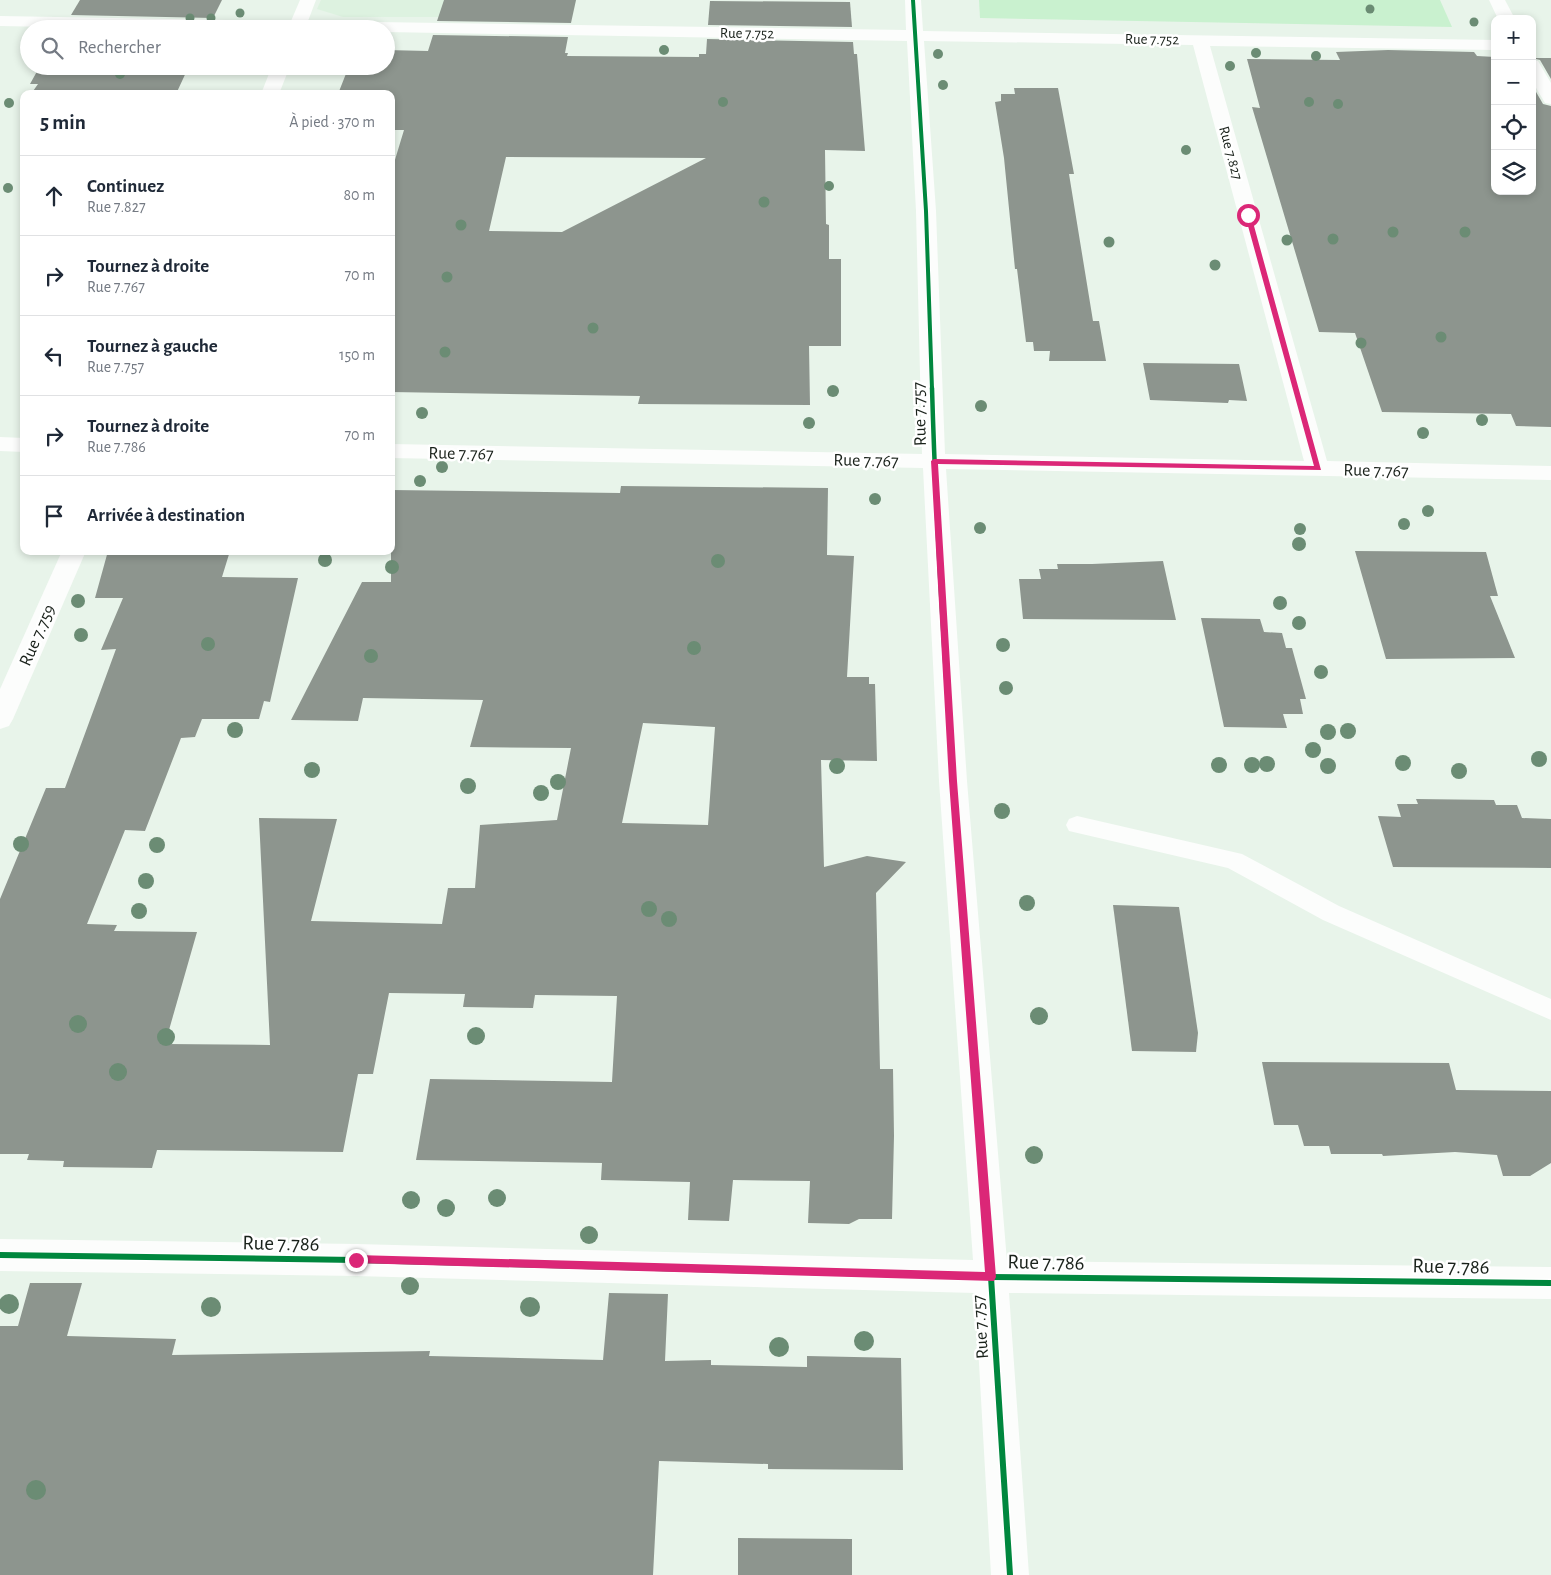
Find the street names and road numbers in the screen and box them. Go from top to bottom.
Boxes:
street label: Rue 7.752 [720,26,774,41]
street label: Rue 7.752 [1125,32,1179,47]
street label: Rue 7.827 [1216,125,1245,182]
street label: Rue 7.757 [910,382,930,446]
street label: Rue 7.767 [428,444,494,464]
street label: Rue 7.767 [833,451,899,471]
street label: Rue 7.767 [1343,461,1409,481]
street label: Rue 7.759 [16,602,59,669]
street label: Rue 7.786 [242,1232,320,1255]
street label: Rue 7.786 [1007,1251,1085,1274]
street label: Rue 7.786 [1412,1255,1490,1278]
street label: Rue 7.757 [970,1294,992,1360]

